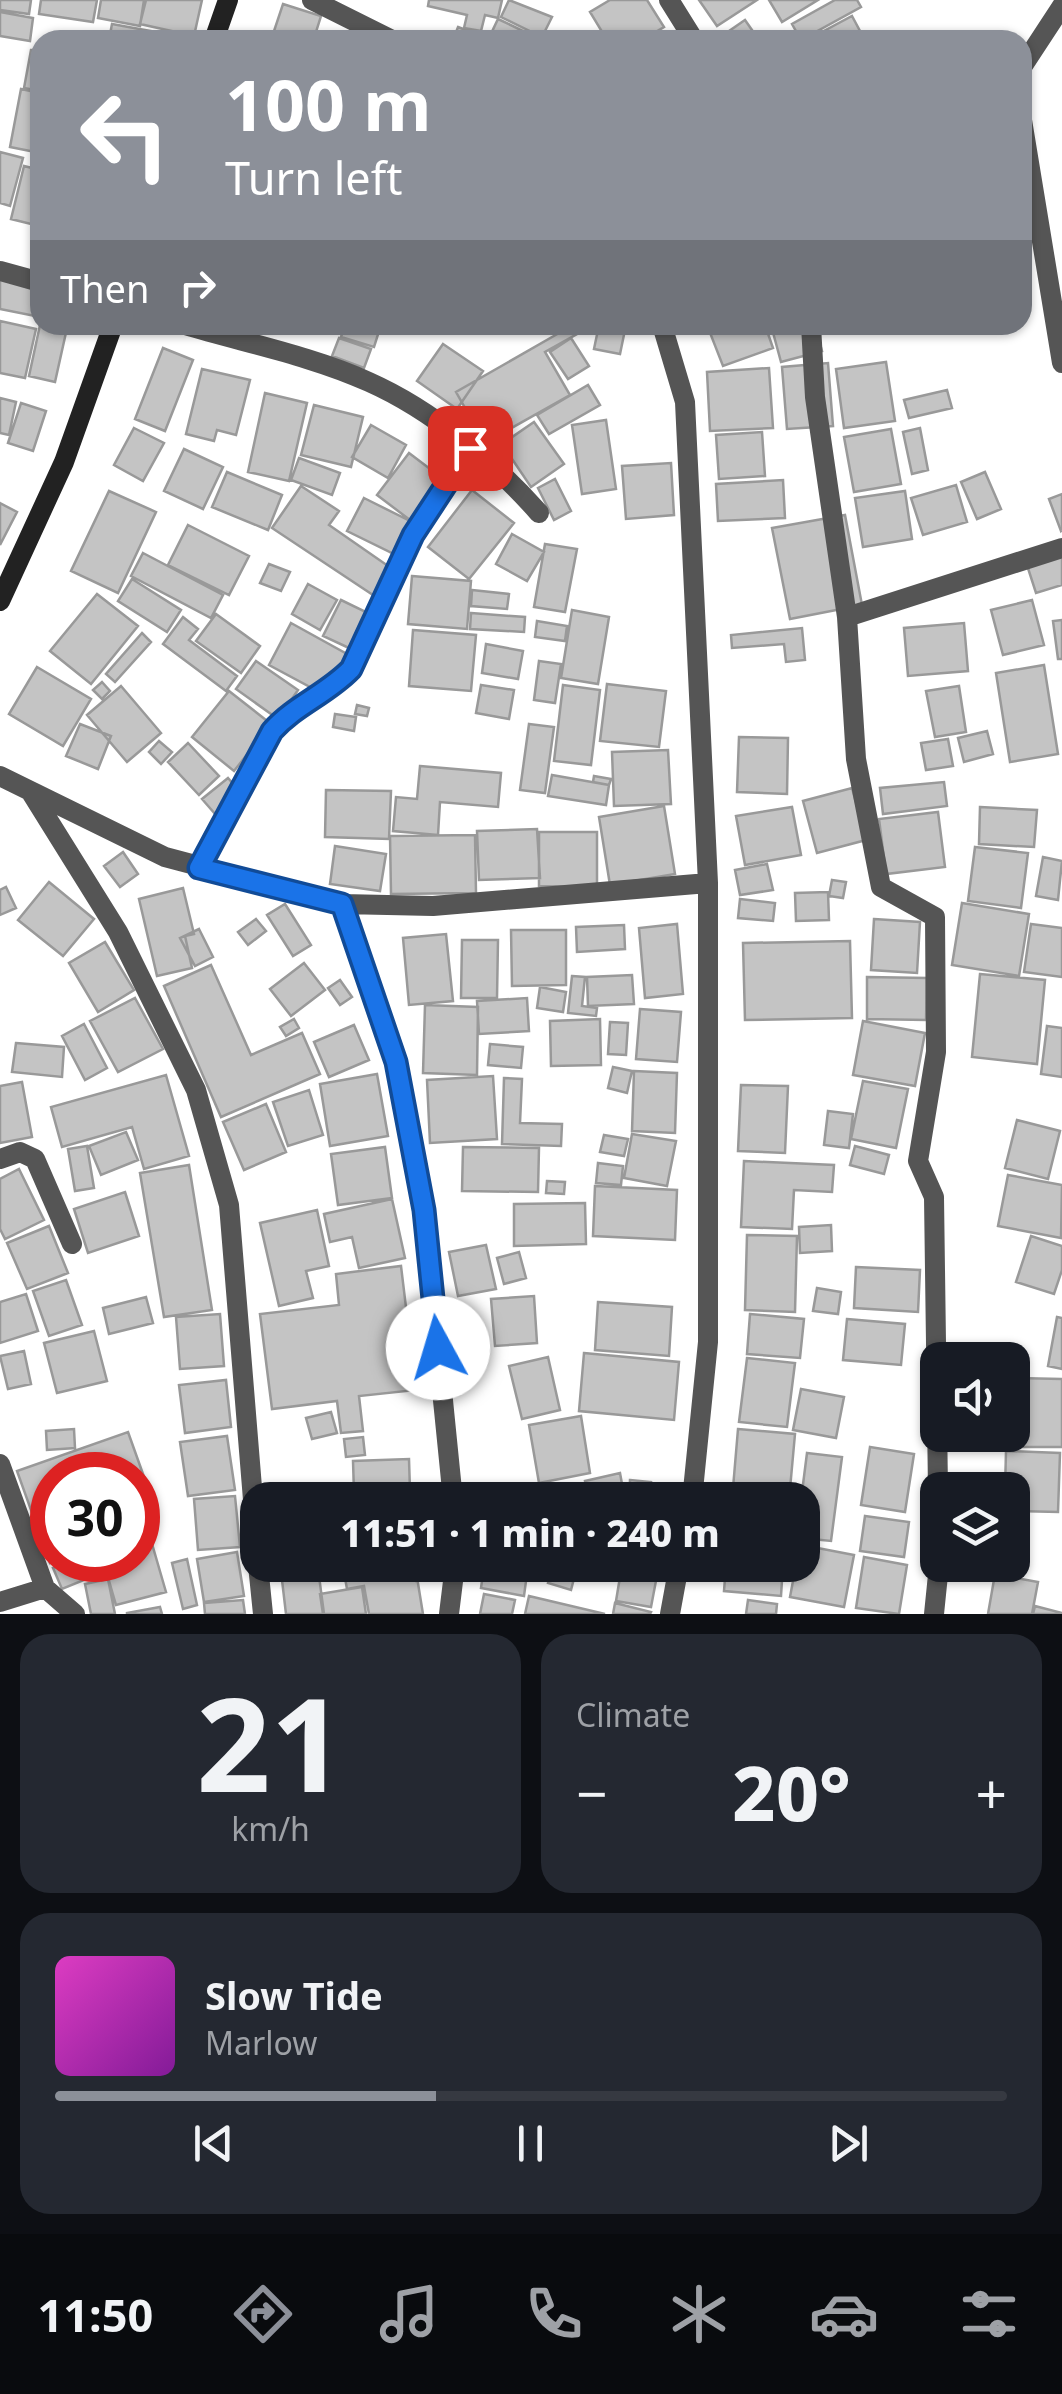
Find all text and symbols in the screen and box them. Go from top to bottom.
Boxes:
text: 100 m [225,56,432,152]
icon: left [60,70,190,200]
text: Turn left [225,147,402,208]
icon: right [170,260,225,315]
text: Then [60,262,150,314]
pin [428,406,513,491]
icon: arrive [443,421,498,476]
position arrow [386,1296,490,1400]
map controls [920,1342,1030,1582]
button: sound [920,1342,1030,1452]
speed limit sign: 30 [30,1452,160,1582]
button: layers [920,1472,1030,1582]
text: 11:51 · 1 min · 240 m [340,1506,720,1558]
text: 21 [196,1653,345,1830]
text: Climate [576,1693,690,1736]
text: 20° [732,1741,851,1843]
text: − [576,1755,607,1830]
text: + [976,1755,1007,1830]
text: km/h [231,1807,310,1850]
text: Slow Tide [205,1969,383,2021]
text: Marlow [205,2021,317,2064]
icon: previous [186,2116,241,2171]
icon: pause [503,2116,558,2171]
icon: next [821,2116,876,2171]
icon: directions [228,2279,298,2349]
icon: music [374,2279,444,2349]
icon: phone [519,2279,589,2349]
icon: climate [664,2279,734,2349]
icon: car [809,2279,879,2349]
icon: filters [954,2279,1024,2349]
text: 11:50 [38,2284,153,2345]

